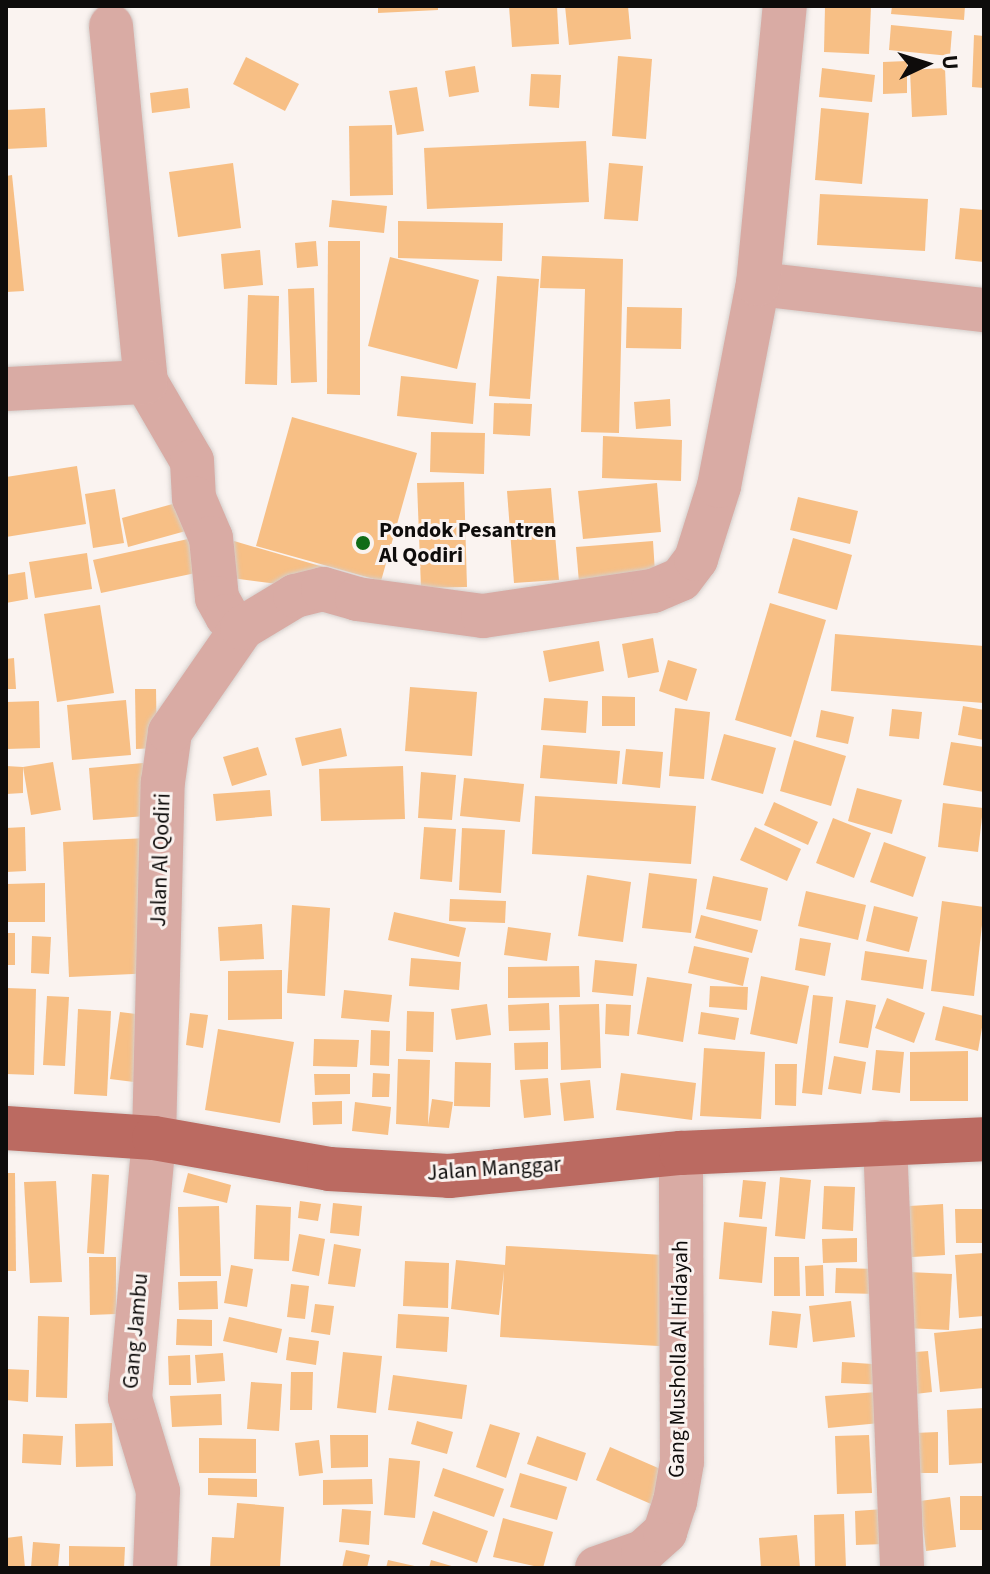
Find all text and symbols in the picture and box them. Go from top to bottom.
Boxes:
north arrow [886,24,966,104]
text: U [933,54,966,71]
place label: Pondok Pesantren Al Qodiri [379,517,557,568]
marker: Pondok Pesantren Al Qodiri [354,534,372,552]
street label: Jalan Al Qodiri [145,793,177,927]
street label: Jalan Manggar [426,1151,562,1187]
street label: Gang Musholla Al Hidayah [664,1240,694,1478]
street label: Gang Jambu [118,1272,154,1390]

